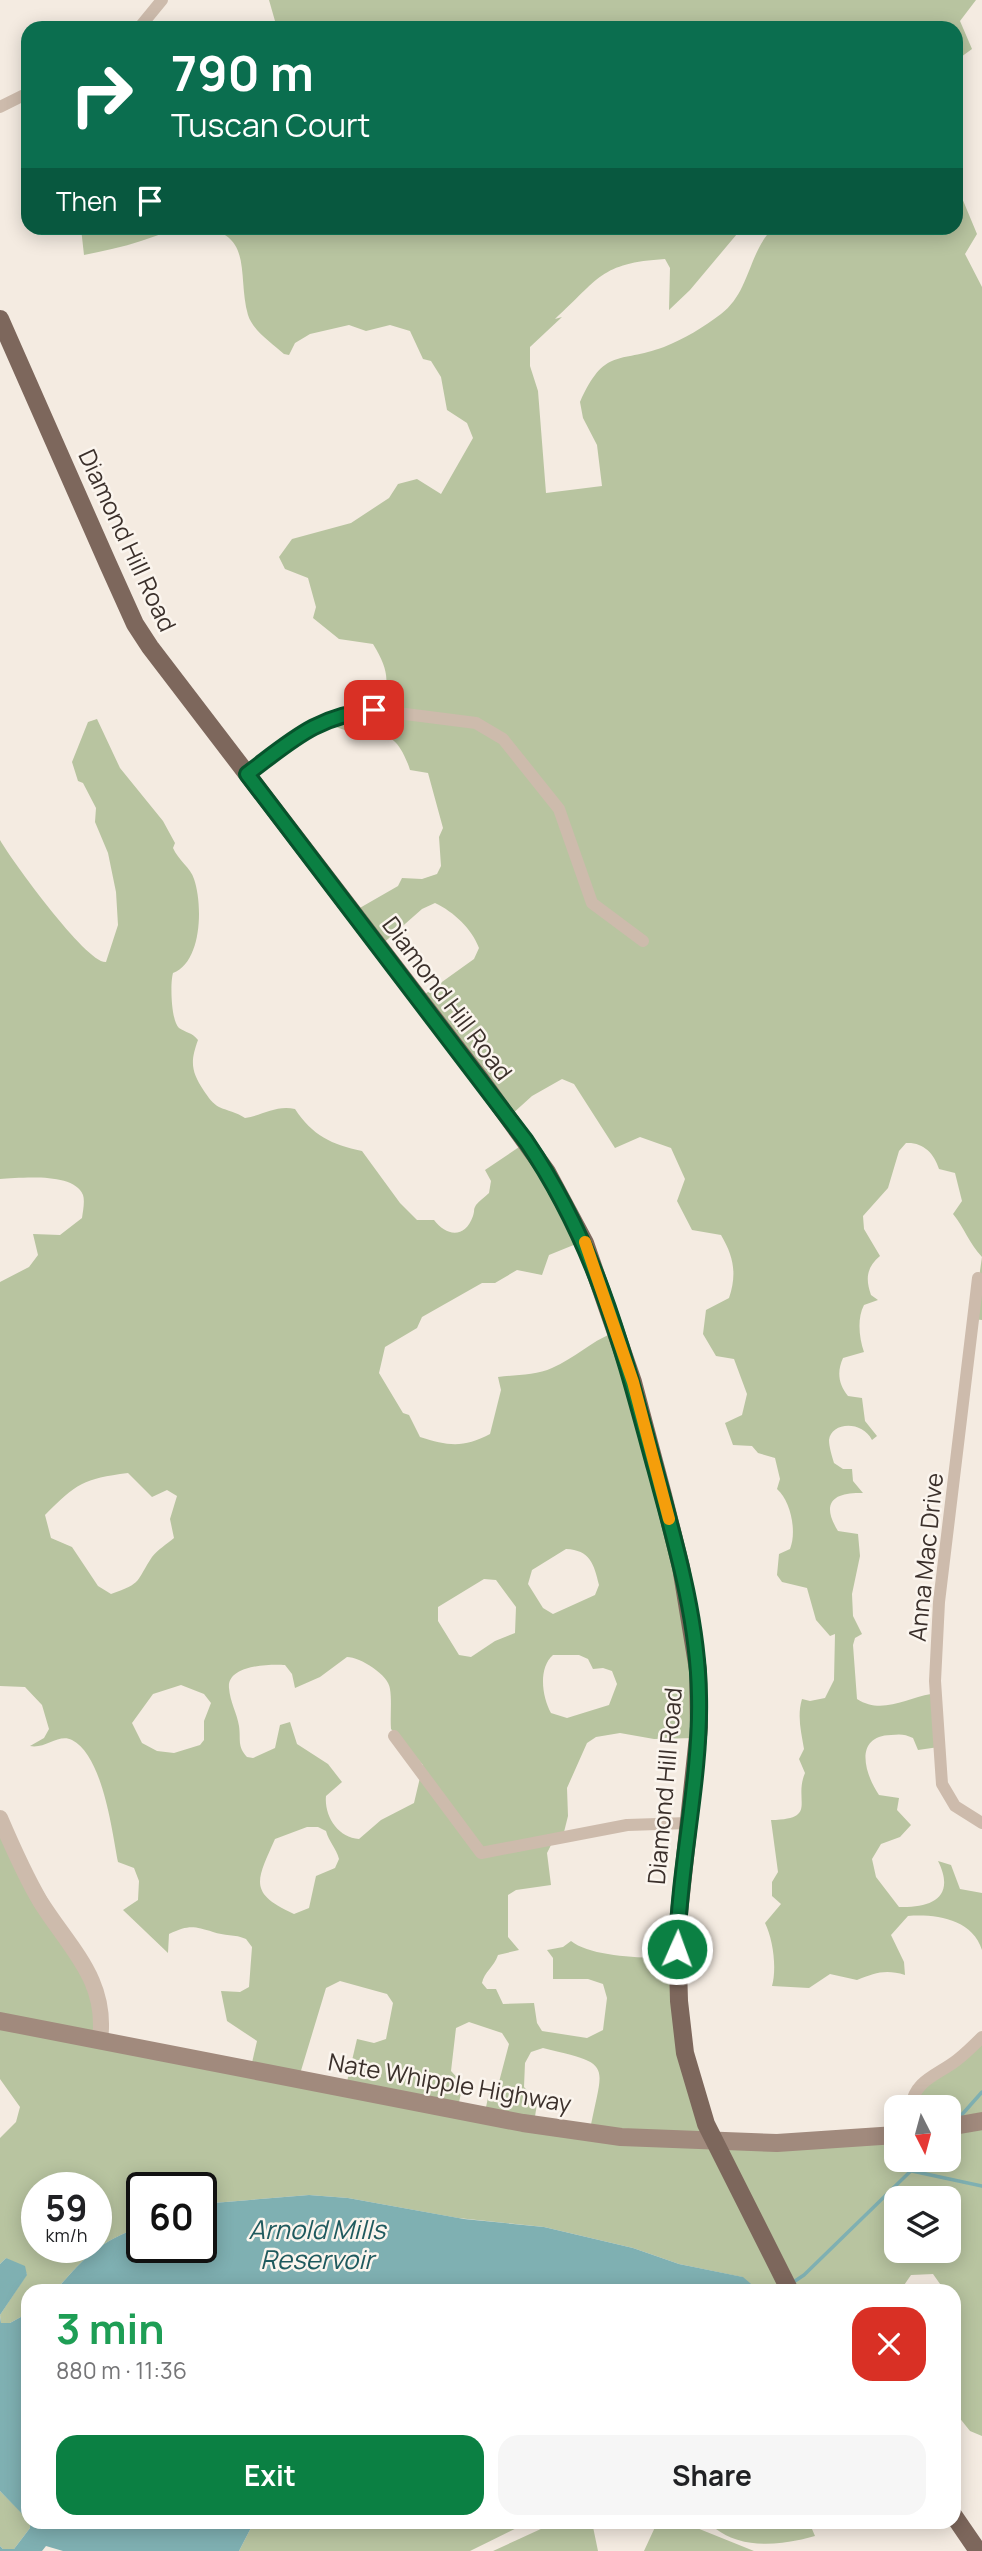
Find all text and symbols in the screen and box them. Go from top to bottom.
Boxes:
text: 790 m [171,39,314,106]
icon: right [56,49,147,140]
text: Tuscan Court [171,103,370,147]
icon: arrive [131,182,169,220]
text: Then [56,183,117,219]
street label: Diamond Hill Road [71,443,185,637]
pin [344,680,404,740]
icon: arrive [355,691,393,729]
street label: Diamond Hill Road [375,909,521,1087]
street label: Anna Mac Drive [900,1471,950,1643]
street label: Diamond Hill Road [639,1686,689,1886]
position arrow [640,1912,714,1986]
street label: Nate Whipple Highway [326,2044,574,2120]
north arrow [884,2095,961,2172]
map controls [884,2095,961,2263]
speed limit sign: 60 [126,2172,217,2263]
text: 59 [45,2184,88,2232]
button: layers [884,2186,961,2263]
water label: Arnold Mills Reservoir [249,2211,388,2277]
text: km/h [46,2223,87,2247]
text: 3 min [56,2299,165,2357]
button: close [852,2307,926,2381]
text: 880 m · 11:36 [56,2354,187,2386]
button: Exit [56,2435,484,2515]
button: Share [498,2435,926,2515]

